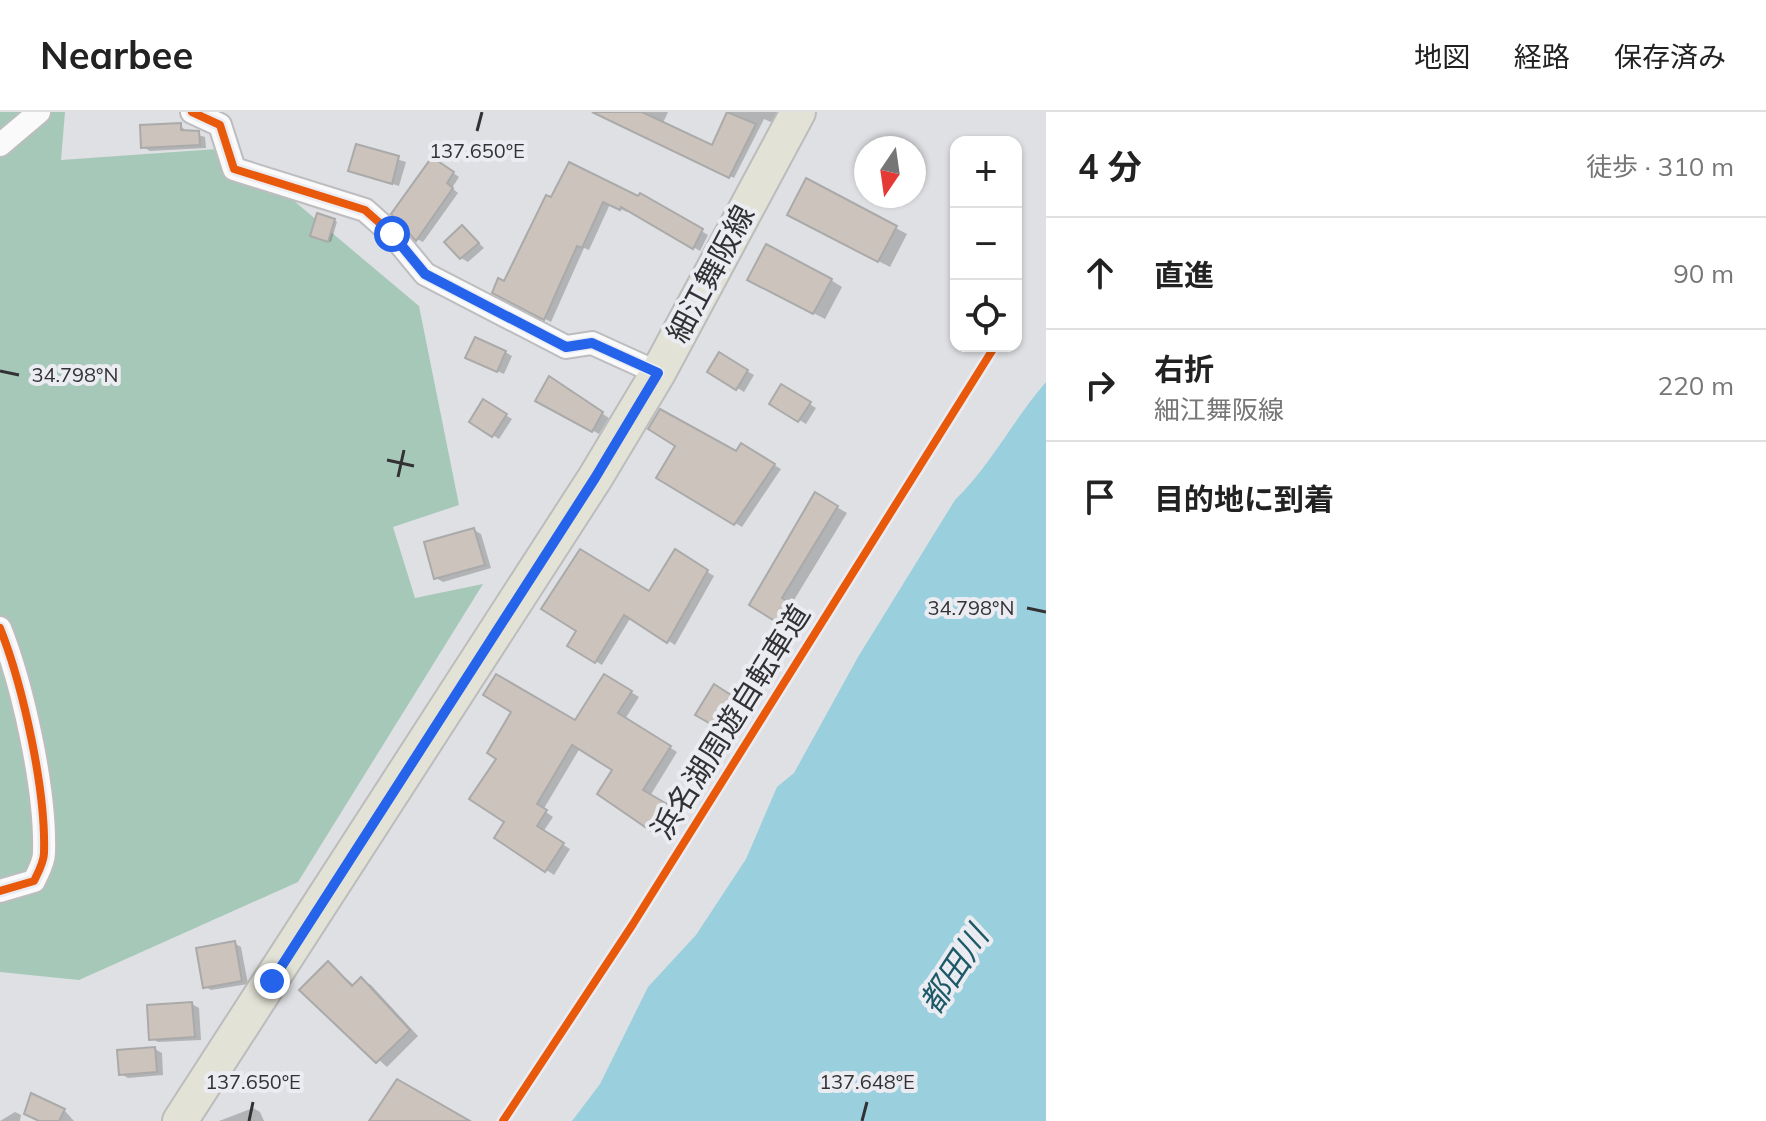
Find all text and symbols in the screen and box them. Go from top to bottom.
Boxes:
text: Nearbee [40,31,193,79]
text: 地図 [1414,39,1470,74]
text: 経路 [1514,39,1570,74]
text: 保存済み [1614,39,1726,74]
north arrow [854,136,926,208]
map controls [950,136,1022,352]
button: + [950,136,1022,208]
text: 137.650°E [429,138,525,163]
text: 4 分 [1078,145,1142,188]
text: 徒歩 · 310 m [1586,150,1734,183]
street label: 細江舞阪線 [658,198,762,349]
button: − [950,208,1022,280]
route start [374,216,410,252]
icon: ahead [1078,251,1122,295]
text: 直進 [1154,256,1214,294]
text: 90 m [1673,257,1734,290]
button: locate [950,280,1022,352]
text: 右折 [1154,350,1214,388]
text: 34.798°N [32,362,118,387]
icon: right [1078,363,1122,407]
text: 220 m [1658,369,1734,402]
text: 細江舞阪線 [1154,393,1284,426]
icon: arrive [1078,475,1122,519]
text: 目的地に到着 [1154,480,1334,518]
text: 34.798°N [928,595,1014,620]
street label: 浜名湖周遊自転車道 [642,597,818,846]
water label: 都田川 [910,916,998,1021]
route end [254,963,290,999]
text: 137.650°E [205,1069,301,1094]
text: 137.648°E [819,1069,915,1094]

